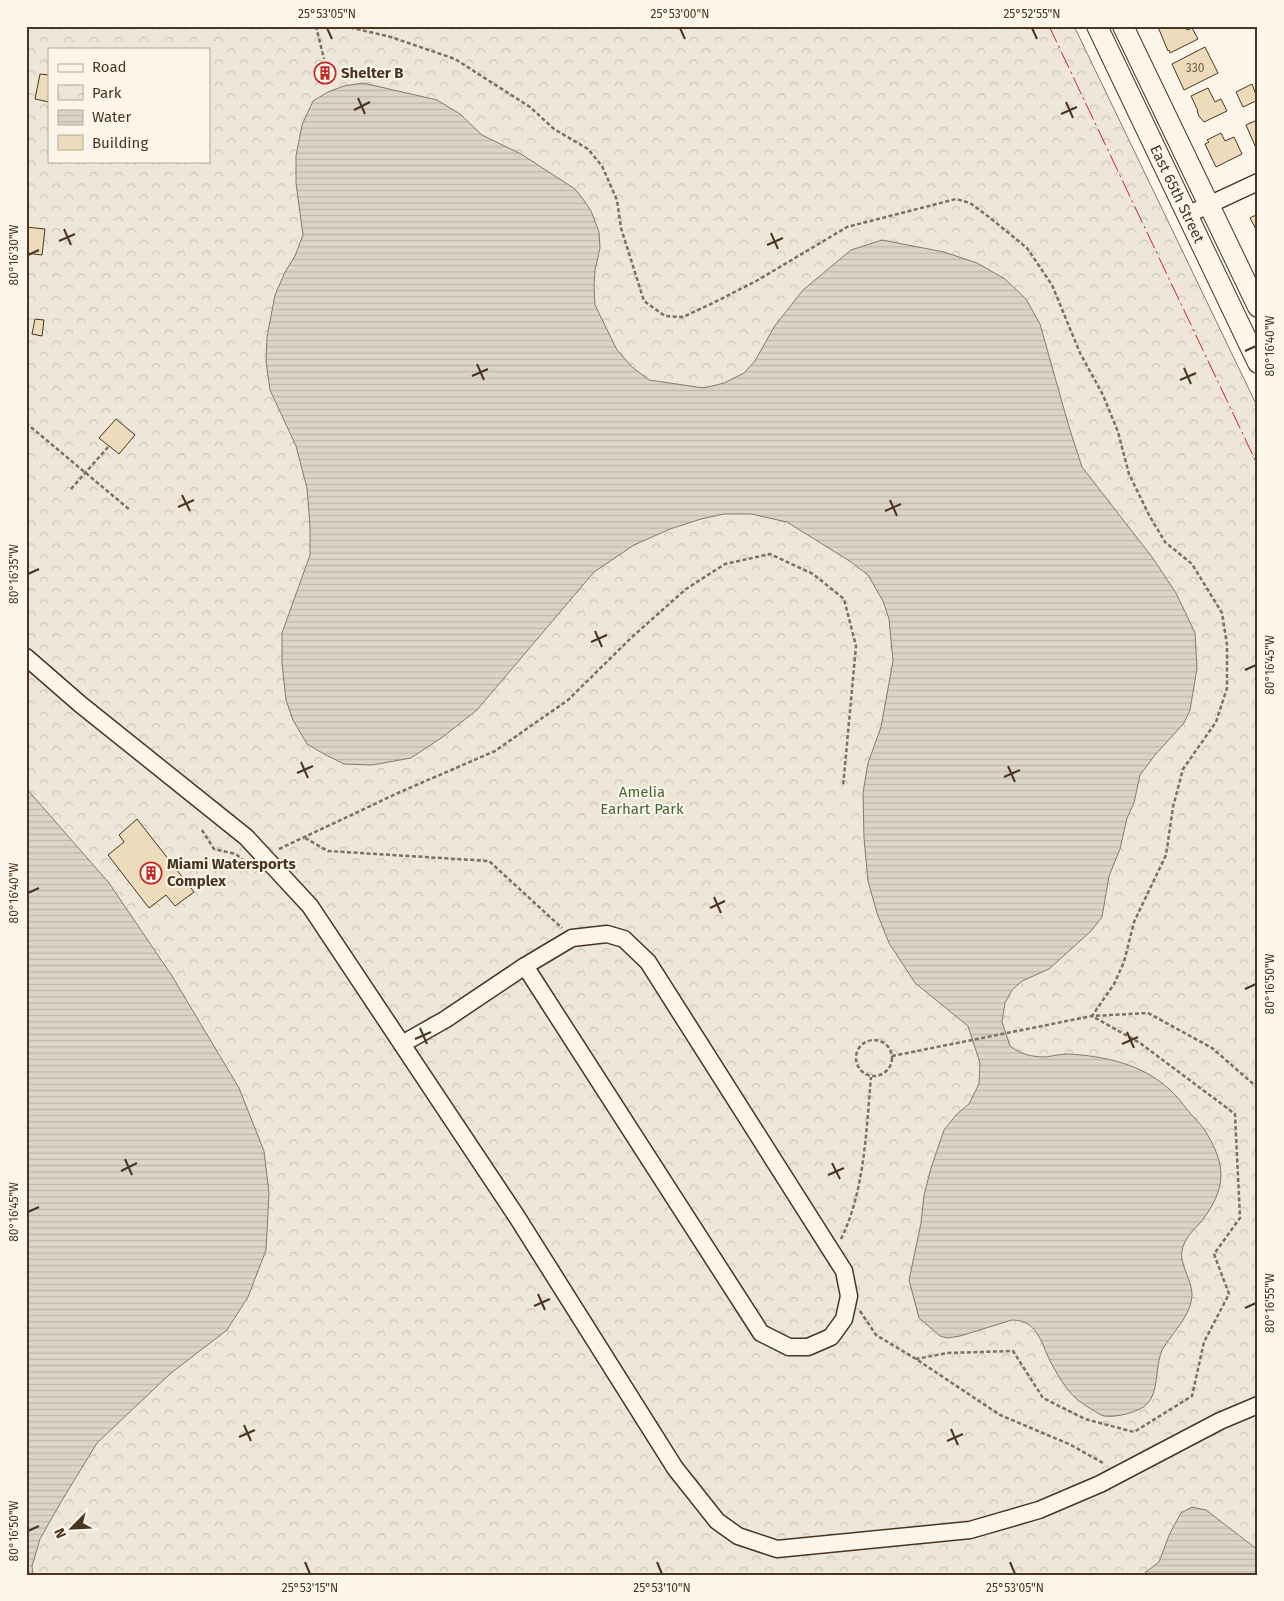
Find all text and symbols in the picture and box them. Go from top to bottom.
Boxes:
text: 25°53'05"N [298,7,356,21]
text: 25°53'00"N [651,7,709,21]
text: 25°52'55"N [1003,7,1061,21]
legend [48,48,210,162]
text: Road [92,58,127,76]
building icon: Shelter B [313,61,337,85]
house number: 330 [1186,61,1205,75]
place label: Shelter B [341,64,404,82]
text: Park [92,84,122,102]
text: Water [92,108,131,126]
text: Building [92,134,148,152]
street label: East 65th Street [1146,142,1209,246]
text: 80°16'30"W [7,225,21,285]
text: 80°16'40"W [1263,316,1277,376]
text: 80°16'35"W [7,544,21,604]
text: 80°16'45"W [1263,635,1277,695]
park label: Amelia Earhart Park [600,783,684,818]
place label: Miami Watersports Complex [167,855,296,890]
building icon: Miami Watersports Complex [139,861,163,885]
text: 80°16'40"W [7,863,21,923]
text: 80°16'50"W [1263,953,1277,1014]
text: 80°16'45"W [7,1182,21,1242]
text: 80°16'55"W [1263,1273,1277,1333]
text: 80°16'50"W [7,1500,21,1561]
north arrow [48,1504,98,1554]
text: N [51,1525,70,1541]
text: 25°53'15"N [282,1581,338,1595]
text: 25°53'10"N [633,1581,691,1595]
text: 25°53'05"N [986,1581,1044,1595]

